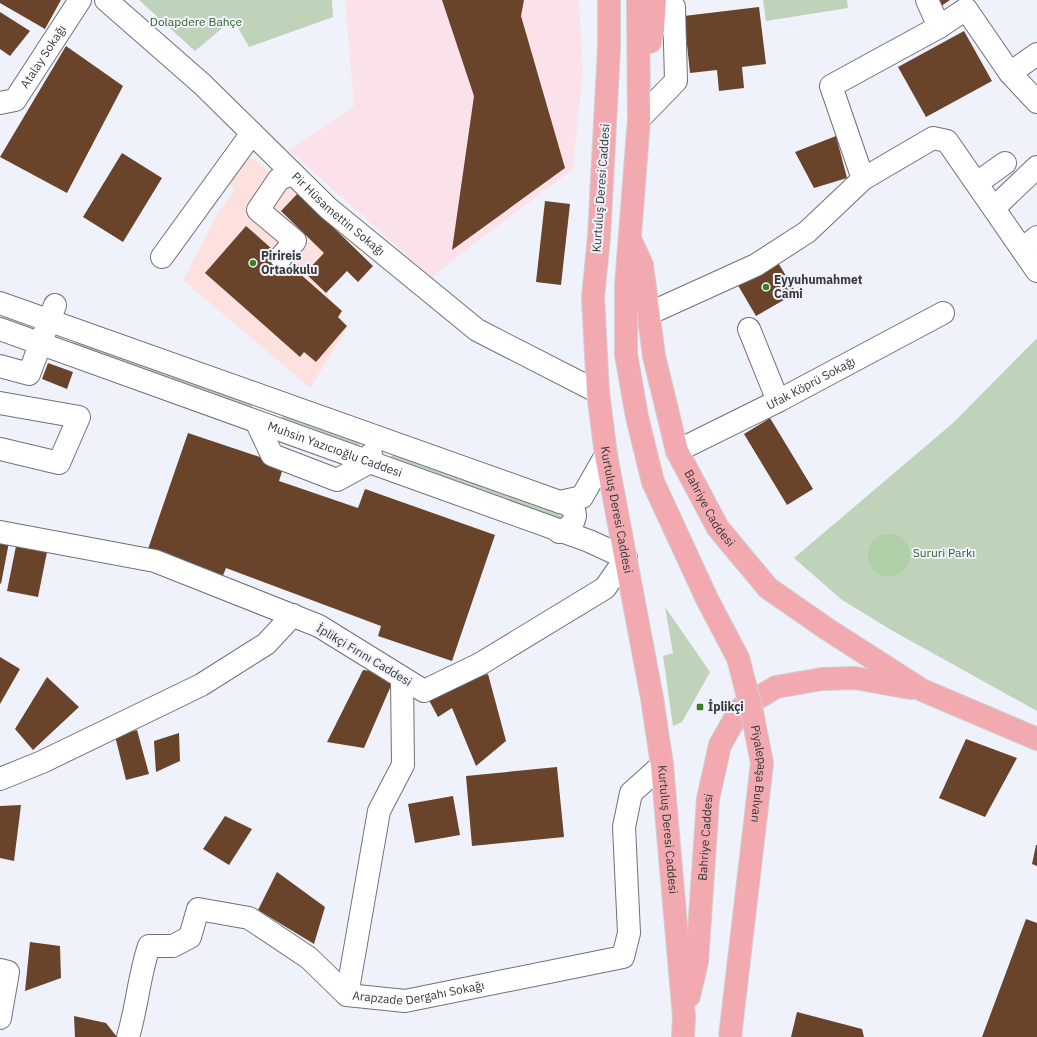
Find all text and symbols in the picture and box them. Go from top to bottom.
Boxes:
park label: Dolapdere Bahçe [150,14,243,29]
street label: Atalay Sokağı [17,22,69,91]
street label: Kurtuluş Deresi Caddesi [589,123,612,253]
street label: Pir Hüsamettin Sokağı [289,169,388,259]
place label: Pirireis Ortaokulu [261,248,317,277]
marker: Pirireis Ortaokulu [248,258,258,268]
place label: Eyyuhumahmet Cami [774,272,863,301]
marker: Eyyuhumahmet Cami [761,282,771,292]
street label: Ufak Köprü Sokağı [764,353,858,413]
street label: Muhsin Yazıcıoğlu Caddesi [266,418,404,480]
street label: Kurtuluş Deresi Caddesi [598,445,636,575]
street label: Bahriye Caddesi [681,467,738,550]
park label: Sururi Parkı [913,545,975,560]
street label: İplikçi Fırını Caddesi [314,620,415,689]
place label: İplikçi [708,699,744,714]
marker: İplikçi [695,702,705,712]
street label: Piyalepaşa Bulvarı [748,724,770,823]
street label: Kurtuluş Deresi Caddesi [655,764,681,894]
street label: Bahriye Caddesi [695,792,716,881]
street label: Arapzade Dergahı Sokağı [352,977,486,1008]

